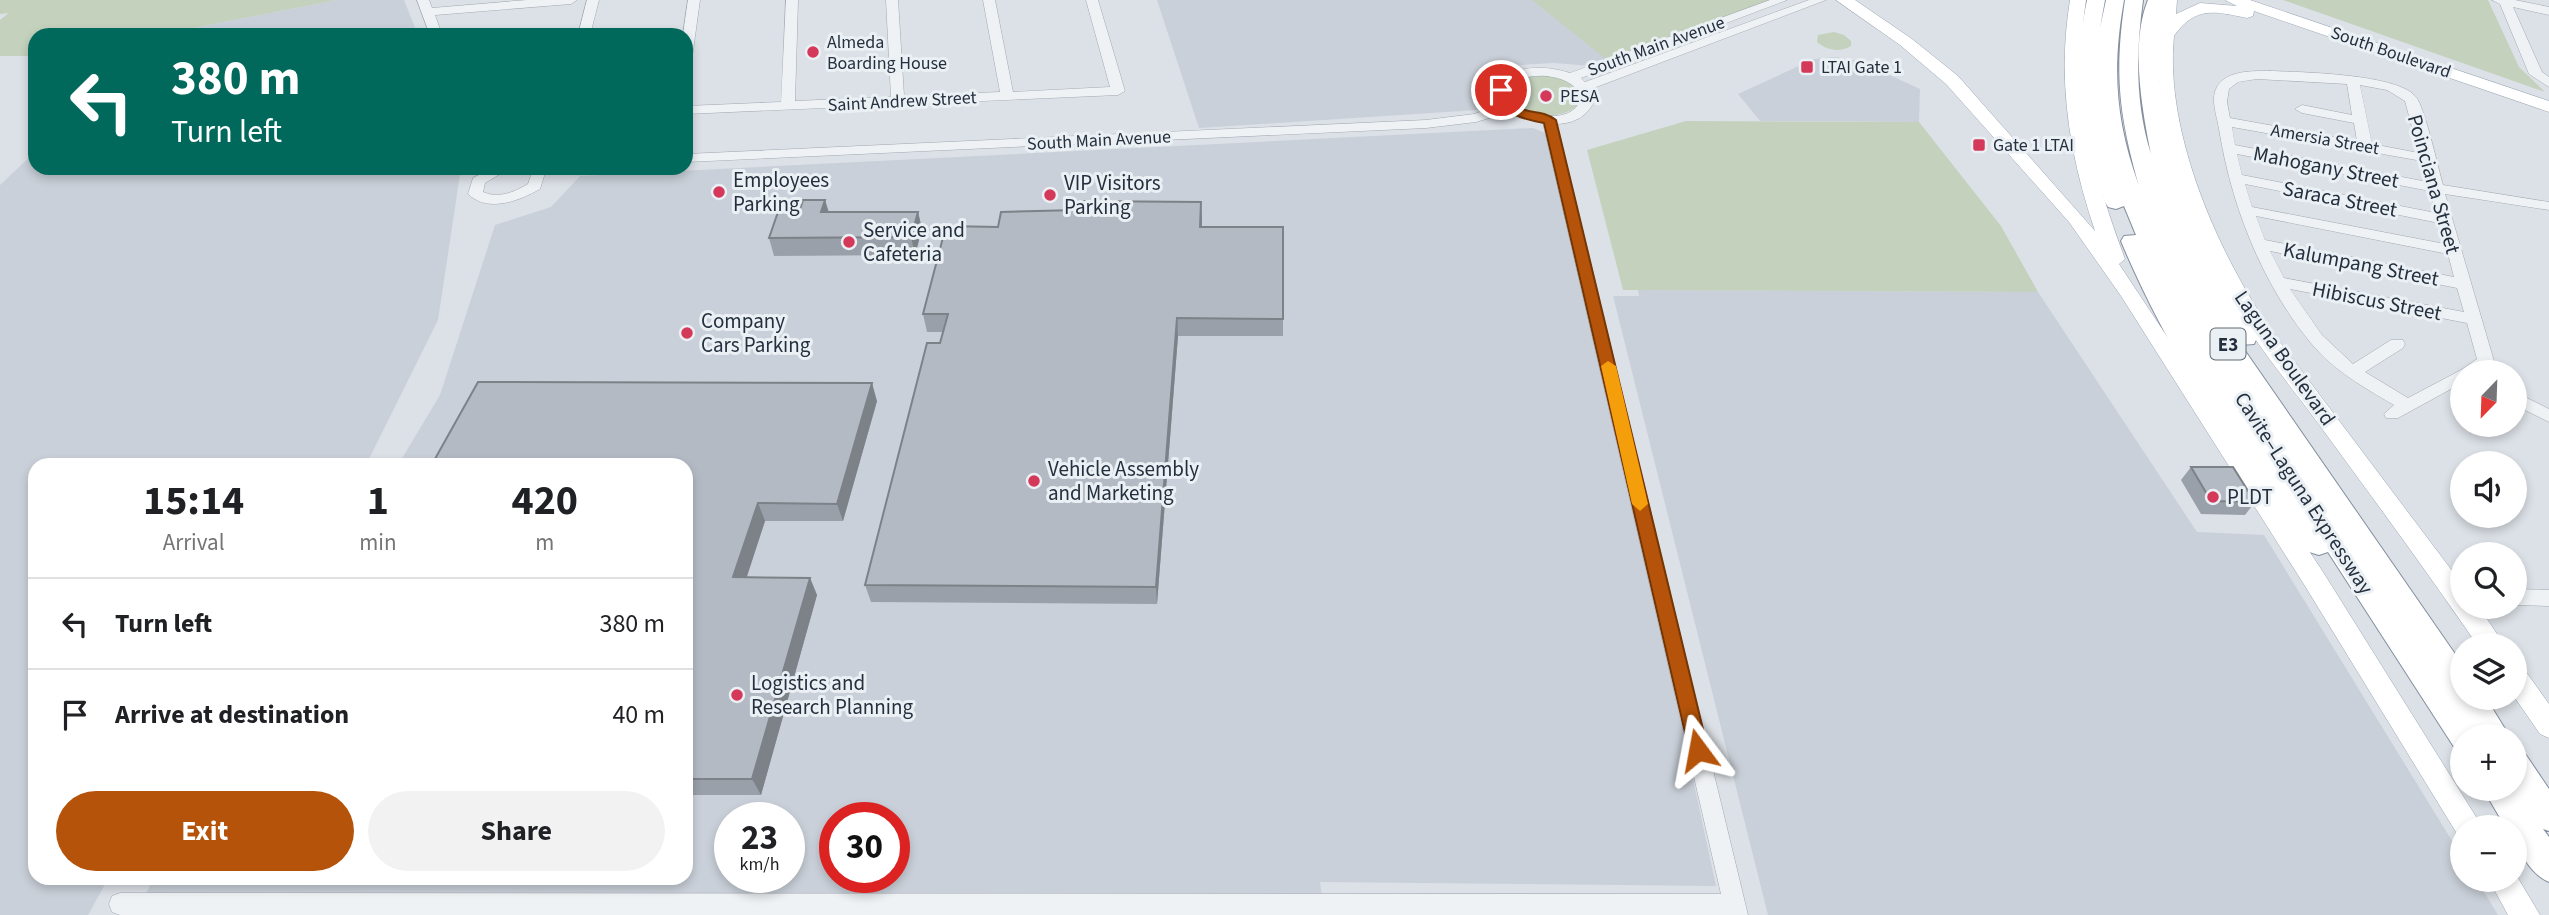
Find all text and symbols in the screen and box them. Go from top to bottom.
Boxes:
street label: South Main Avenue [1584,10,1728,83]
street label: South Boulevard [2327,20,2454,85]
place label: Almeda Boarding House [827,30,947,76]
text: 380 m [171,44,300,114]
marker: Almeda Boarding House [805,44,821,60]
place label: LTAI Gate 1 [1821,55,1902,80]
icon: left [56,56,147,147]
marker: LTAI Gate 1 [1799,59,1815,75]
pin [1471,60,1531,120]
icon: arrive [1482,71,1520,109]
place label: PESA [1560,84,1599,109]
street label: Saint Andrew Street [827,85,977,118]
marker: PESA [1538,88,1554,104]
text: Turn left [171,109,282,155]
street label: Poinciana Street [2400,111,2468,257]
street label: Amersia Street [2269,118,2381,161]
street label: South Main Avenue [1026,124,1172,157]
place label: Gate 1 LTAI [1993,133,2074,158]
marker: Gate 1 LTAI [1971,137,1987,153]
street label: Mahogany Street [2251,138,2401,196]
place label: Employees Parking [733,165,829,219]
place label: VIP Visitors Parking [1064,168,1161,222]
street label: Saraca Street [2280,173,2400,225]
marker: Employees Parking [711,184,727,200]
marker: VIP Visitors Parking [1042,187,1058,203]
place label: Service and Cafeteria [863,215,965,269]
marker: Service and Cafeteria [841,234,857,250]
street label: Kalumpang Street [2281,234,2441,294]
street label: Hibiscus Street [2310,274,2444,328]
street label: Laguna Boulevard [2227,284,2343,432]
place label: Company Cars Parking [701,306,811,360]
marker: Company Cars Parking [679,325,695,341]
road number: E3 [2210,328,2246,360]
north arrow [2450,360,2527,438]
map controls [2450,360,2527,892]
street label: Cavite–Laguna Expressway [2227,386,2381,600]
button: sound [2450,451,2527,528]
place label: Vehicle Assembly and Marketing [1048,454,1199,508]
text: 15:14 [143,471,244,531]
text: 1 [367,471,389,531]
text: 420 [511,471,578,531]
marker: Vehicle Assembly and Marketing [1026,473,1042,489]
place label: PLDT [2227,482,2273,512]
marker: PLDT [2205,489,2221,505]
text: Arrival [163,526,225,559]
text: min [359,526,397,559]
text: m [535,526,554,559]
button: search [2450,542,2527,619]
icon: left [56,605,94,643]
text: Turn left [115,605,212,642]
text: 380 m [599,605,665,642]
button: layers [2450,633,2527,710]
place label: Logistics and Research Planning [751,668,913,722]
marker: Logistics and Research Planning [729,687,745,703]
icon: arrive [56,696,94,734]
text: Arrive at destination [115,696,349,733]
text: 40 m [612,696,665,733]
position arrow [1661,713,1735,787]
button: + [2450,724,2527,801]
button: Exit [56,791,354,871]
button: Share [368,791,665,871]
speed limit sign: 30 [819,802,910,893]
text: 23 [741,813,778,863]
button: − [2450,815,2527,892]
text: km/h [740,852,779,877]

